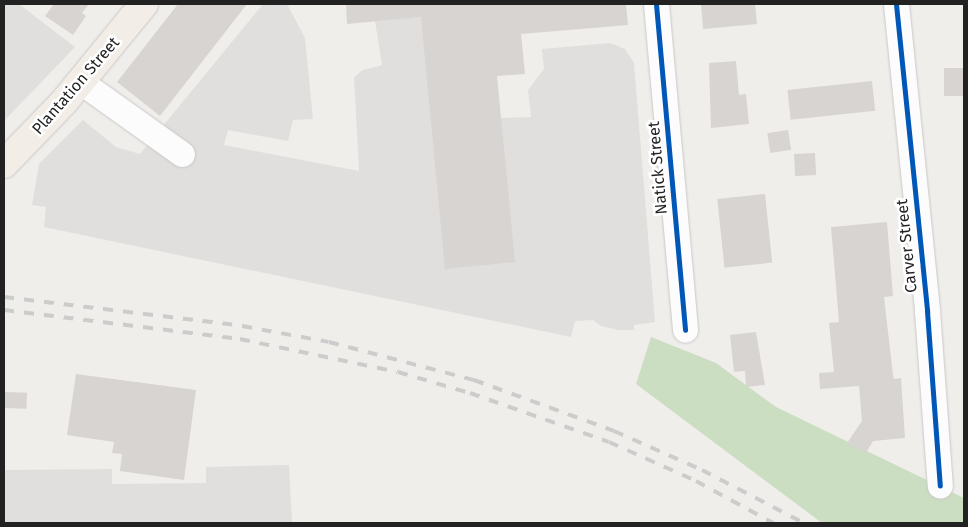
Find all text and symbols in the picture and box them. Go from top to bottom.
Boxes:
street label: Plantation Street [28,33,124,139]
street label: Natick Street [644,121,672,215]
street label: Carver Street [893,198,921,294]

